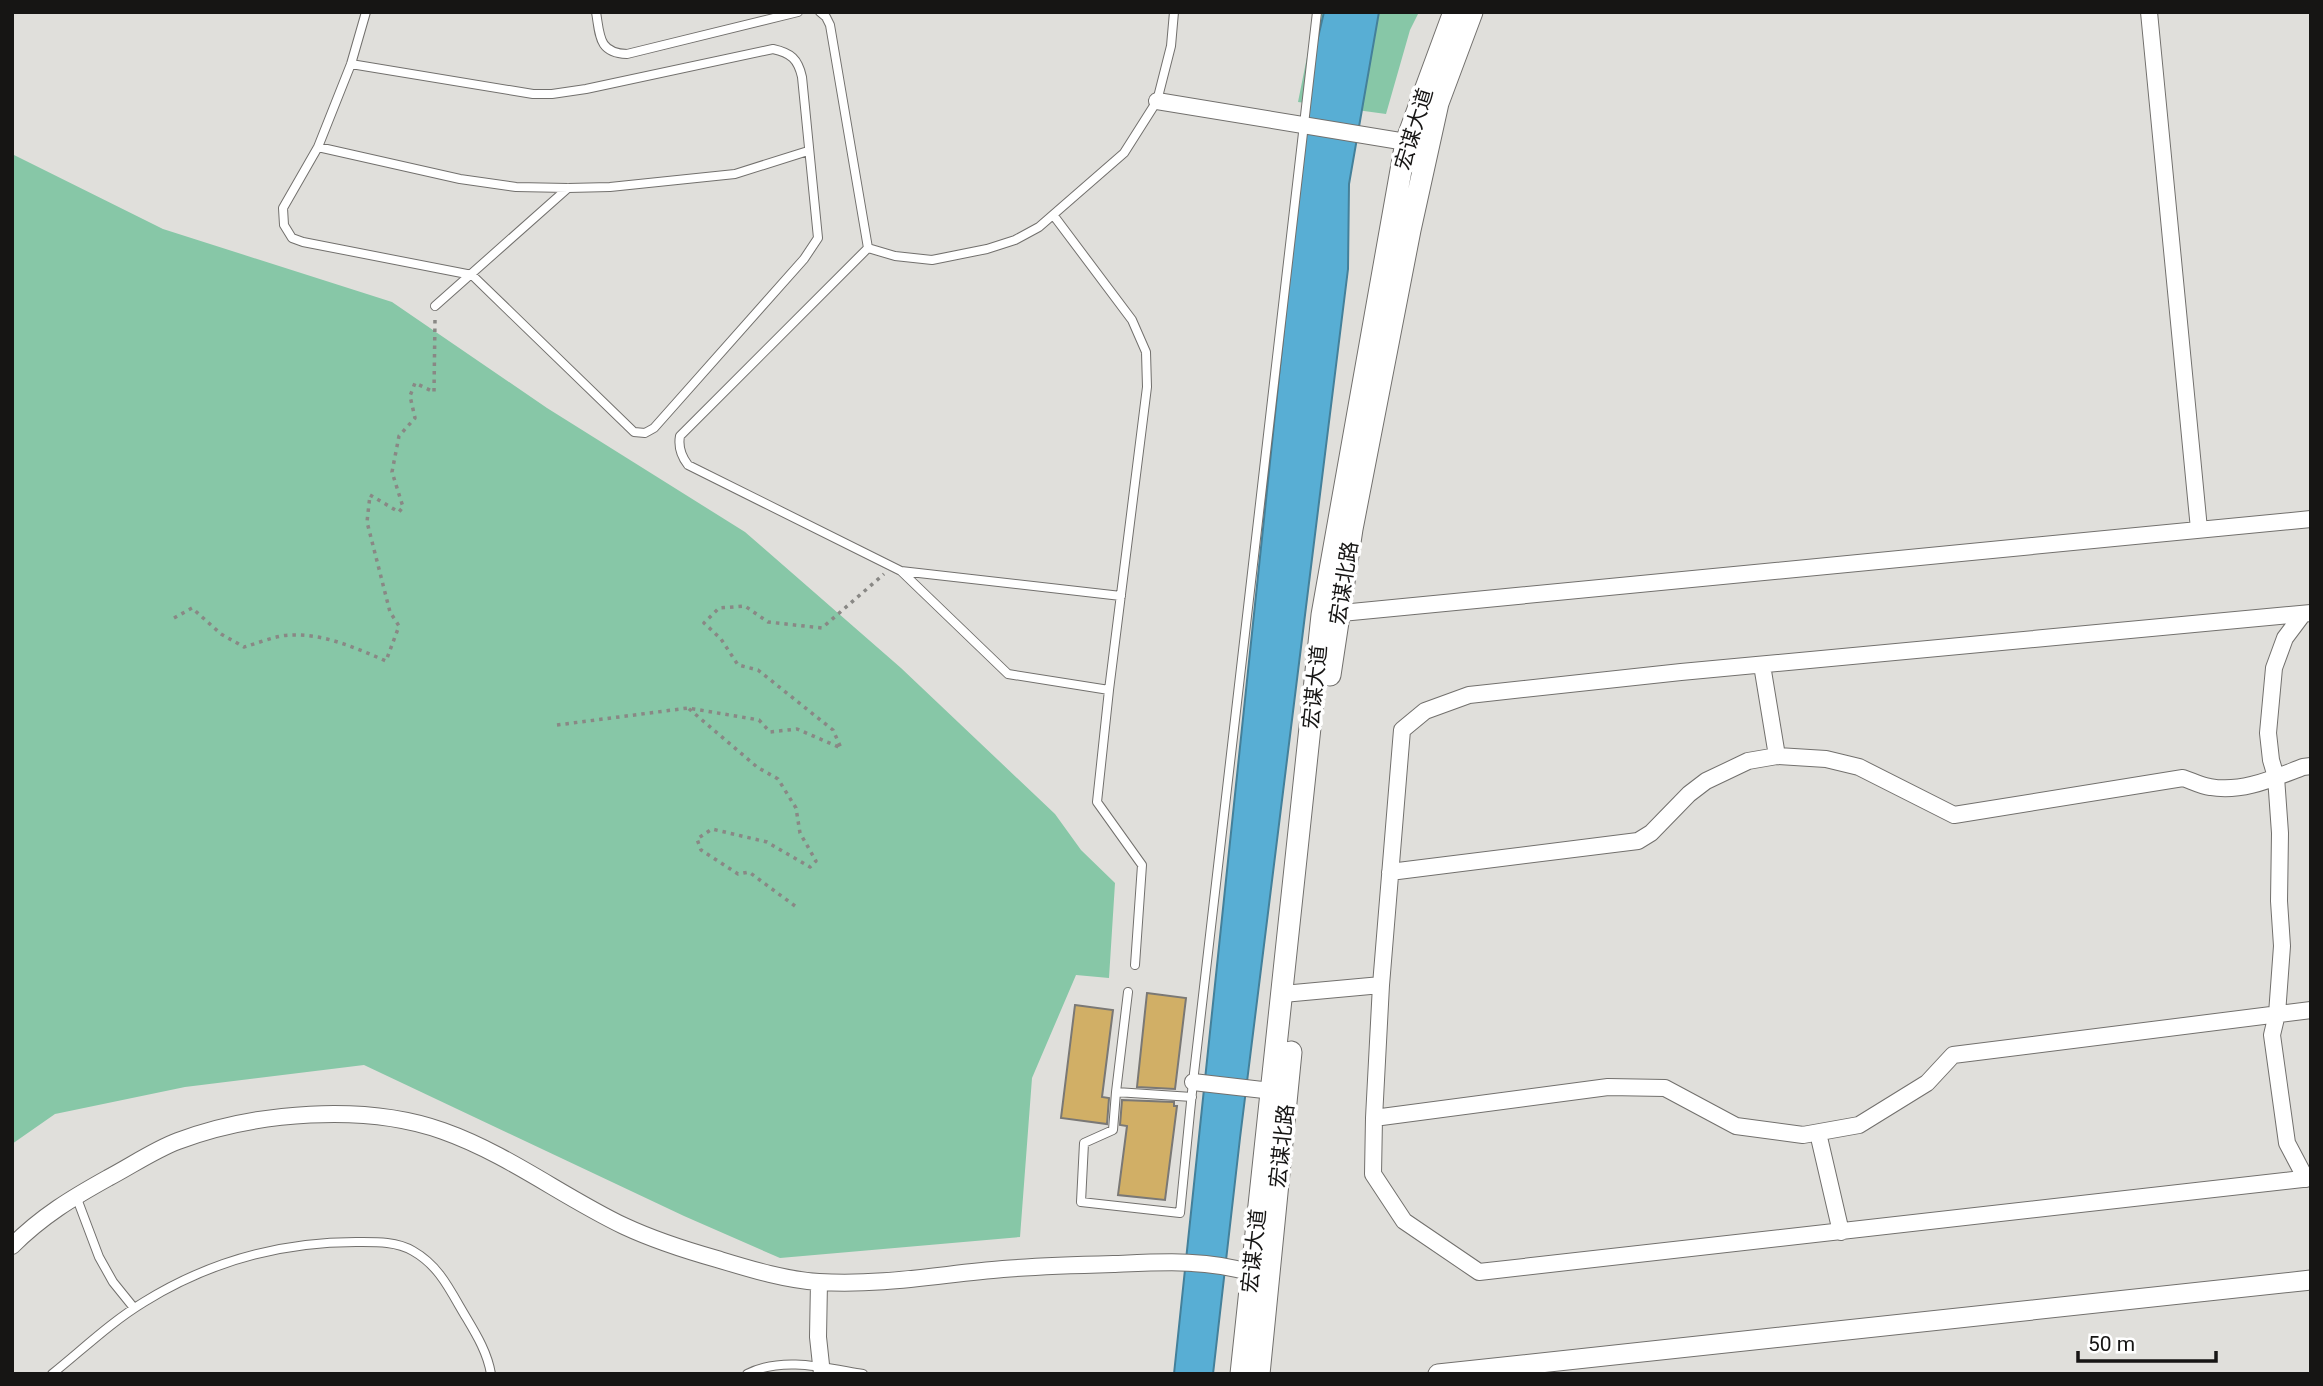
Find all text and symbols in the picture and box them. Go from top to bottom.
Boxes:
street label: 宏谋大道 [1390,85,1438,173]
street label: 宏谋北路 [1326,540,1362,626]
street label: 宏谋大道 [1299,644,1331,730]
street label: 宏谋北路 [1266,1103,1298,1189]
street label: 宏谋大道 [1238,1208,1270,1294]
scale bar [2078,1320,2216,1364]
text: 50 m [2088,1332,2135,1356]

